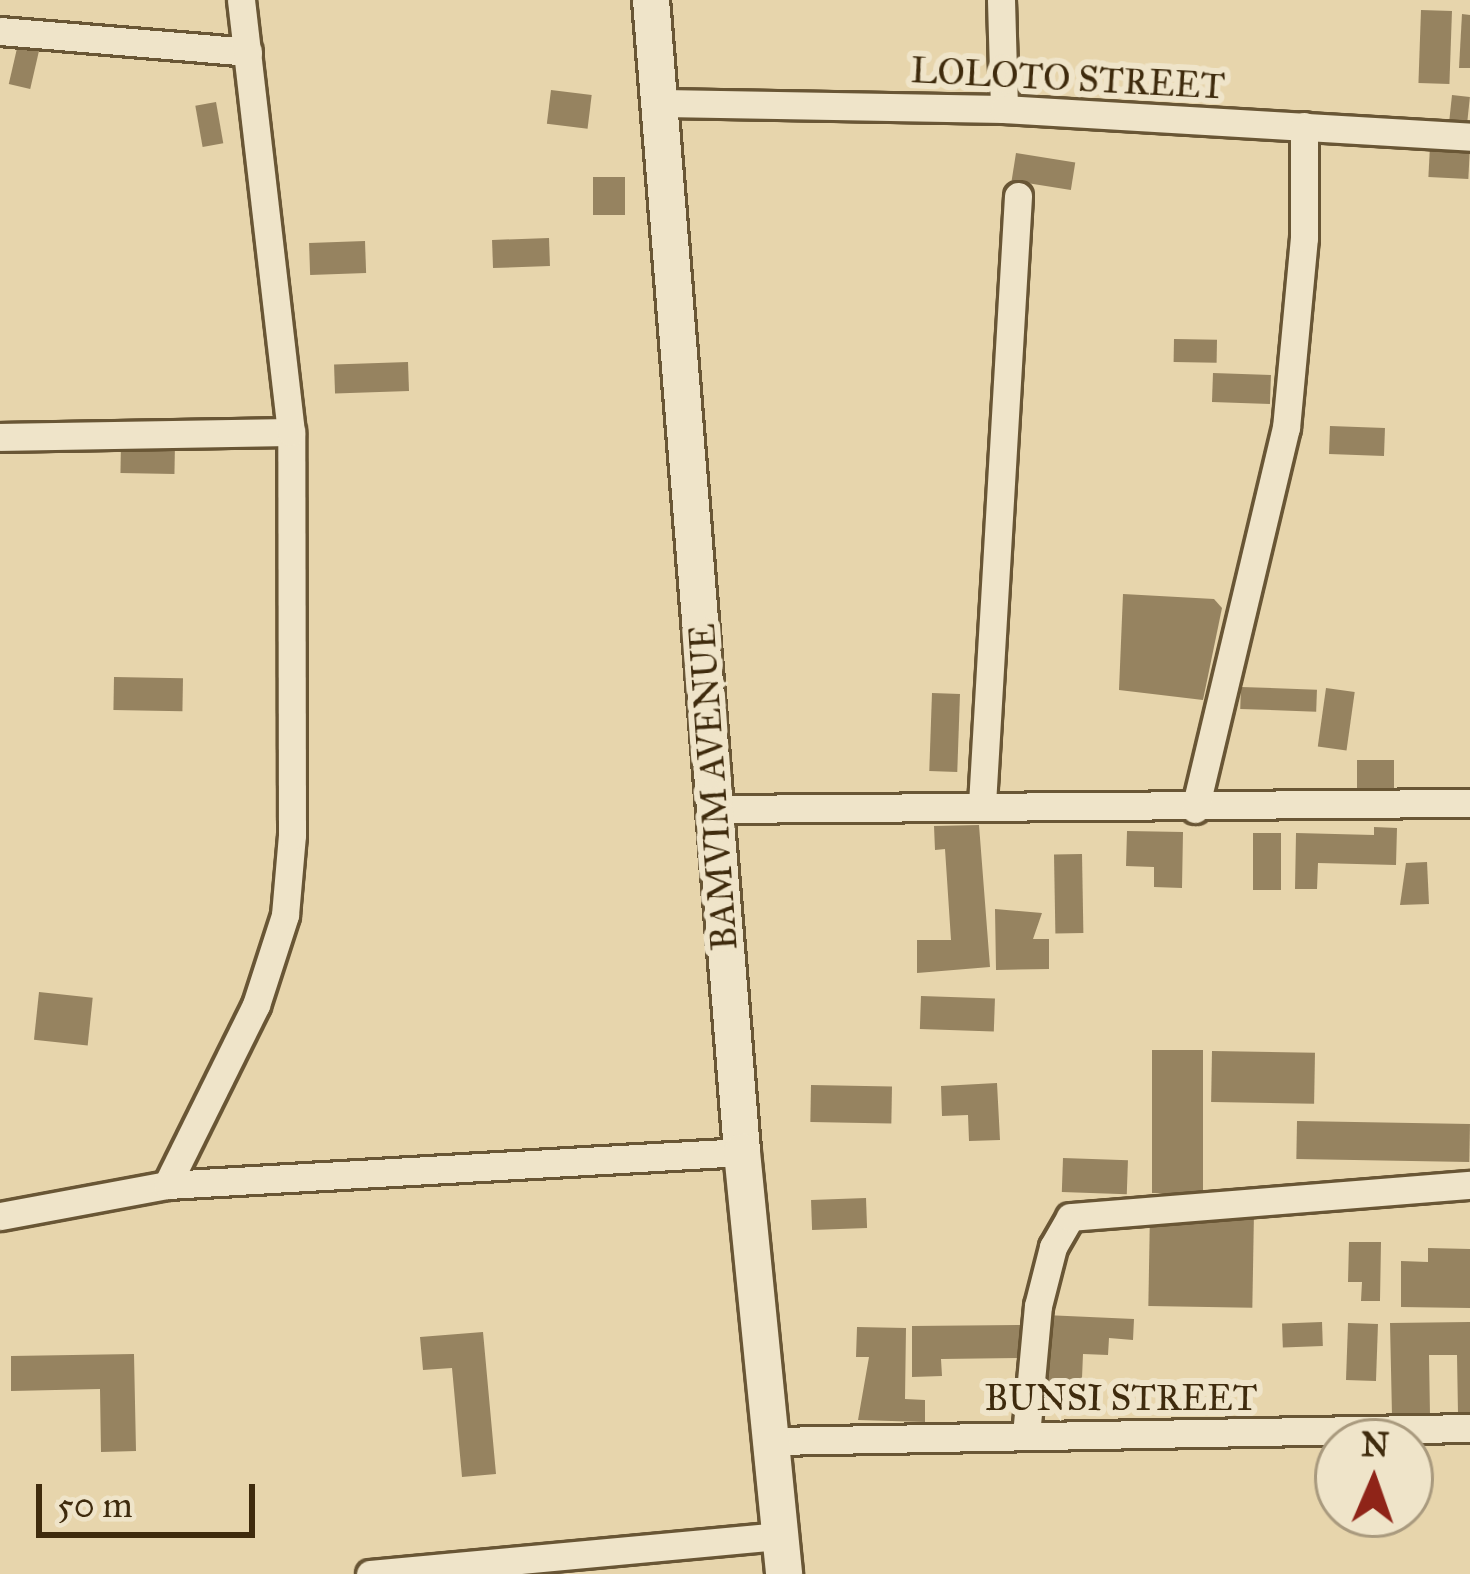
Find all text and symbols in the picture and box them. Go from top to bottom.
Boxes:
street label: LOLOTO STREET [910,49,1226,109]
street label: BAMVIM AVENUE [681,622,747,952]
street label: BUNSI STREET [985,1377,1257,1421]
north arrow [1314,1418,1434,1538]
text: N [1360,1425,1390,1465]
scale bar [42,1460,261,1534]
text: 50 m [57,1483,133,1527]

